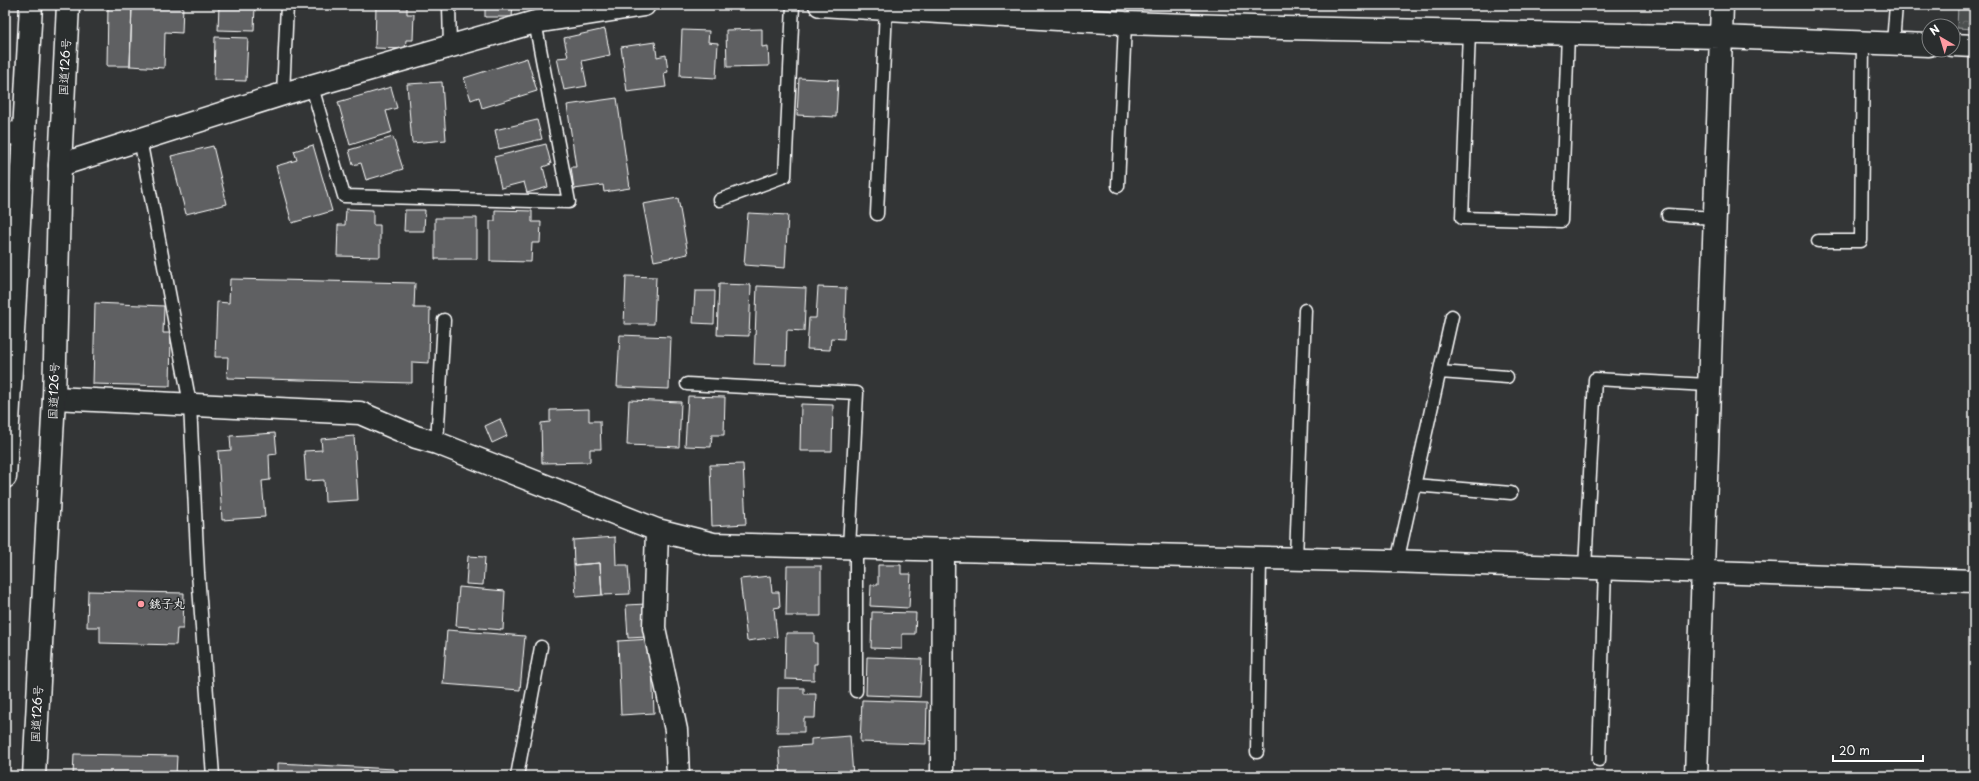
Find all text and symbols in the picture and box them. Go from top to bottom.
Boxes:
north arrow [1921,18,1961,58]
text: N [1926,20,1943,39]
street label: 国道126号 [53,38,75,96]
street label: 国道126号 [43,362,63,420]
place label: 銚子丸 [149,594,185,612]
marker: 銚子丸 [136,599,146,609]
street label: 国道126号 [25,685,47,743]
scale bar [1833,737,1923,763]
text: 20 m [1839,741,1870,759]

